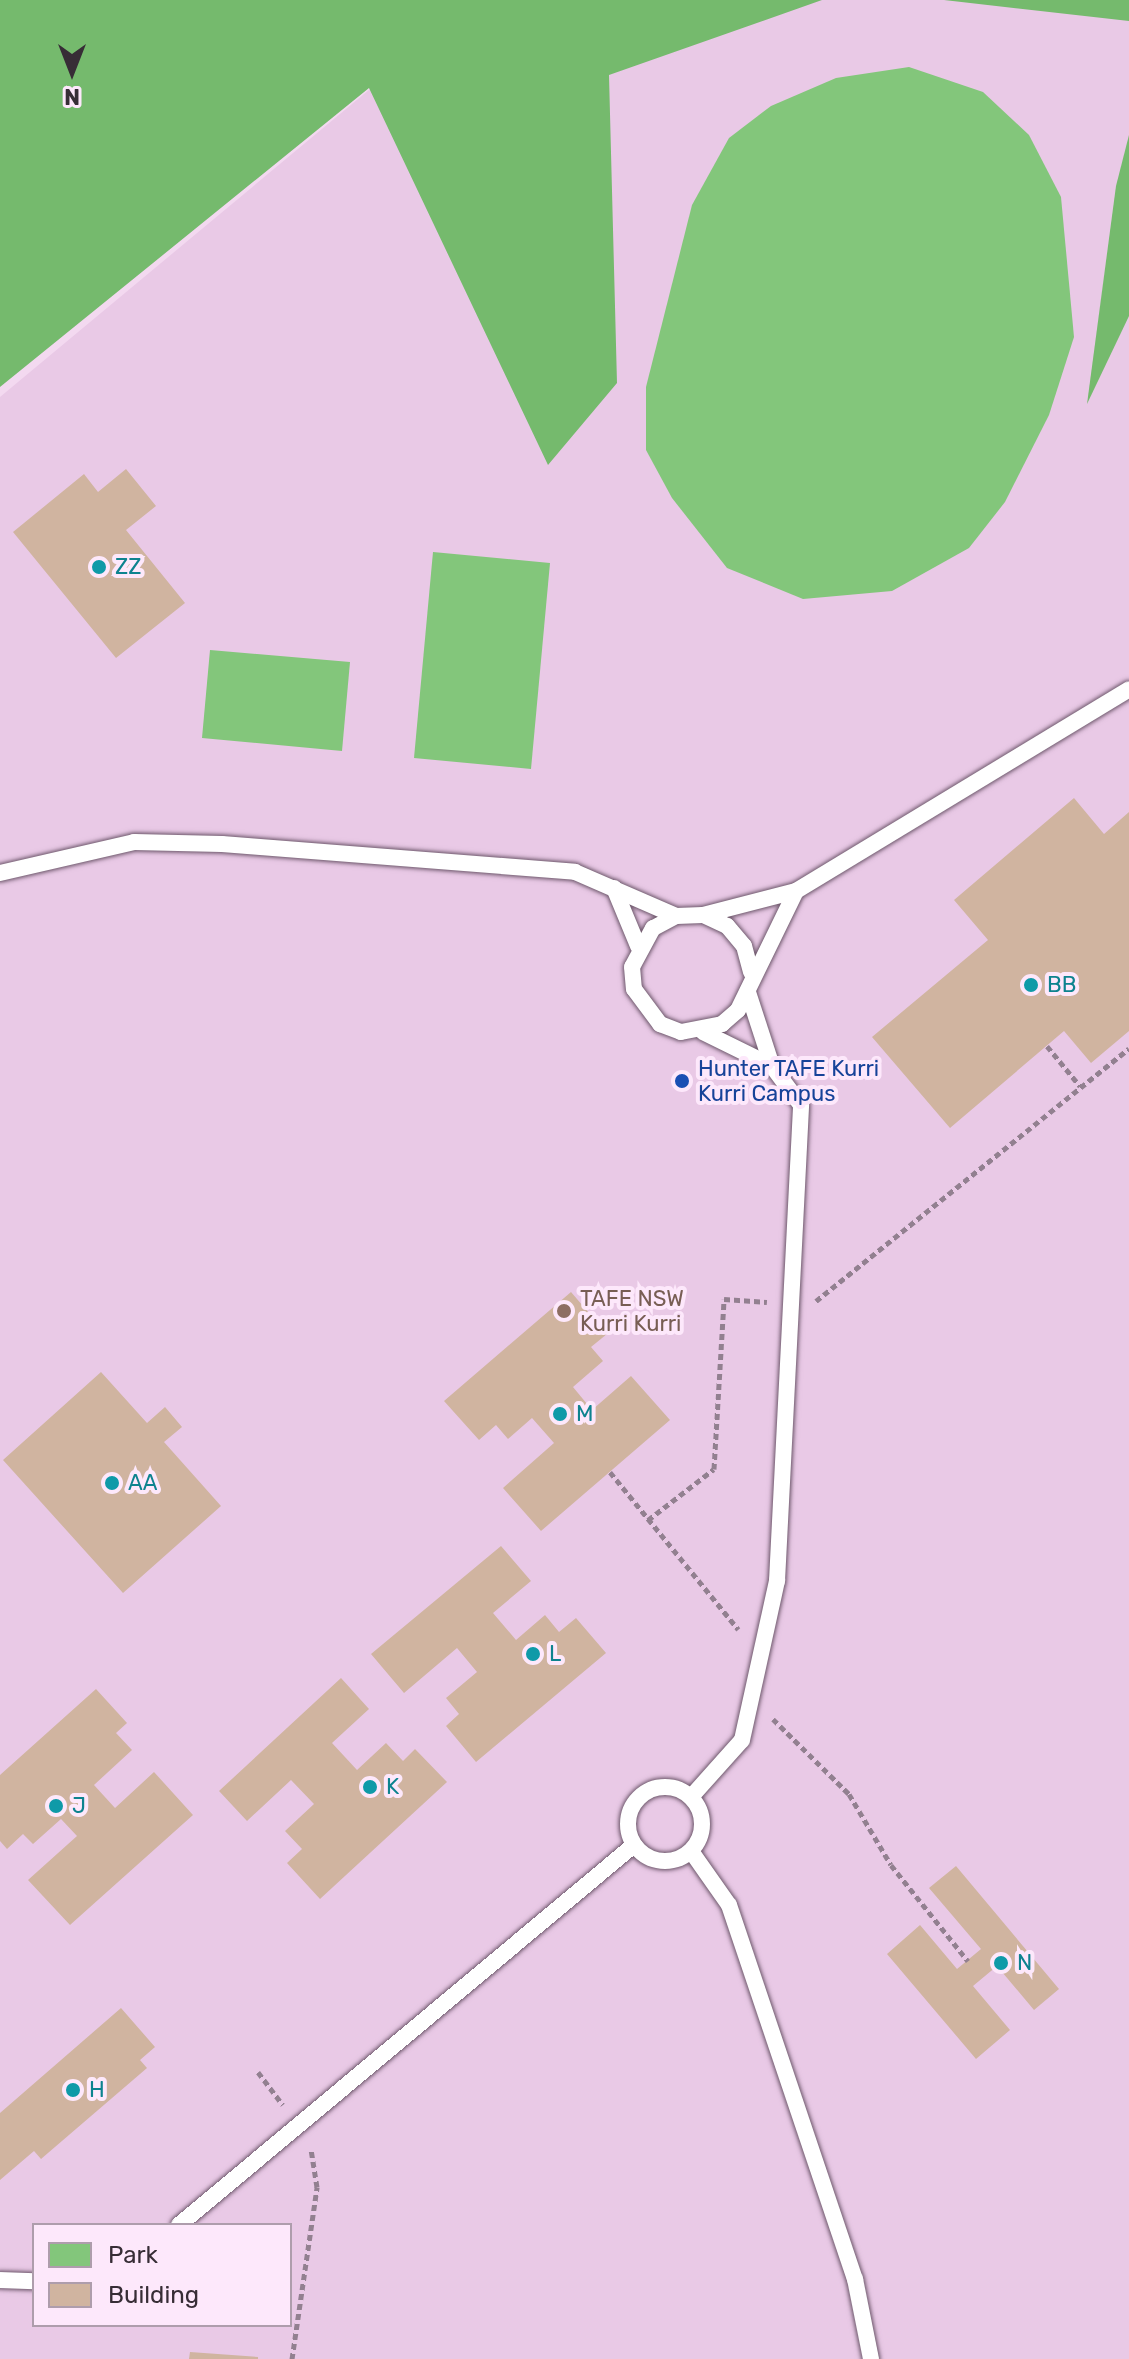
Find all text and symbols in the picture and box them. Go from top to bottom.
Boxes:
north arrow [32,32,112,112]
text: N [64,83,80,110]
place label: ZZ [115,554,141,580]
marker: ZZ [90,558,108,576]
place label: BB [1047,972,1076,998]
marker: BB [1022,976,1040,994]
place label: Hunter TAFE Kurri Kurri Campus [698,1055,880,1106]
marker: Hunter TAFE Kurri Kurri Campus [673,1072,691,1090]
place label: TAFE NSW Kurri Kurri [580,1285,684,1336]
marker: TAFE NSW Kurri Kurri [555,1302,573,1320]
place label: M [576,1401,593,1427]
marker: M [551,1405,569,1423]
place label: AA [128,1470,157,1496]
marker: AA [103,1474,121,1492]
place label: L [549,1641,561,1667]
marker: L [524,1645,542,1663]
place label: K [386,1774,399,1800]
marker: K [361,1778,379,1796]
place label: J [72,1793,86,1819]
marker: J [47,1797,65,1815]
place label: N [1017,1950,1032,1976]
marker: N [992,1954,1010,1972]
place label: H [89,2077,105,2103]
marker: H [64,2081,82,2099]
legend [32,2223,292,2327]
text: Park [108,2241,158,2269]
text: Building [108,2281,199,2309]

